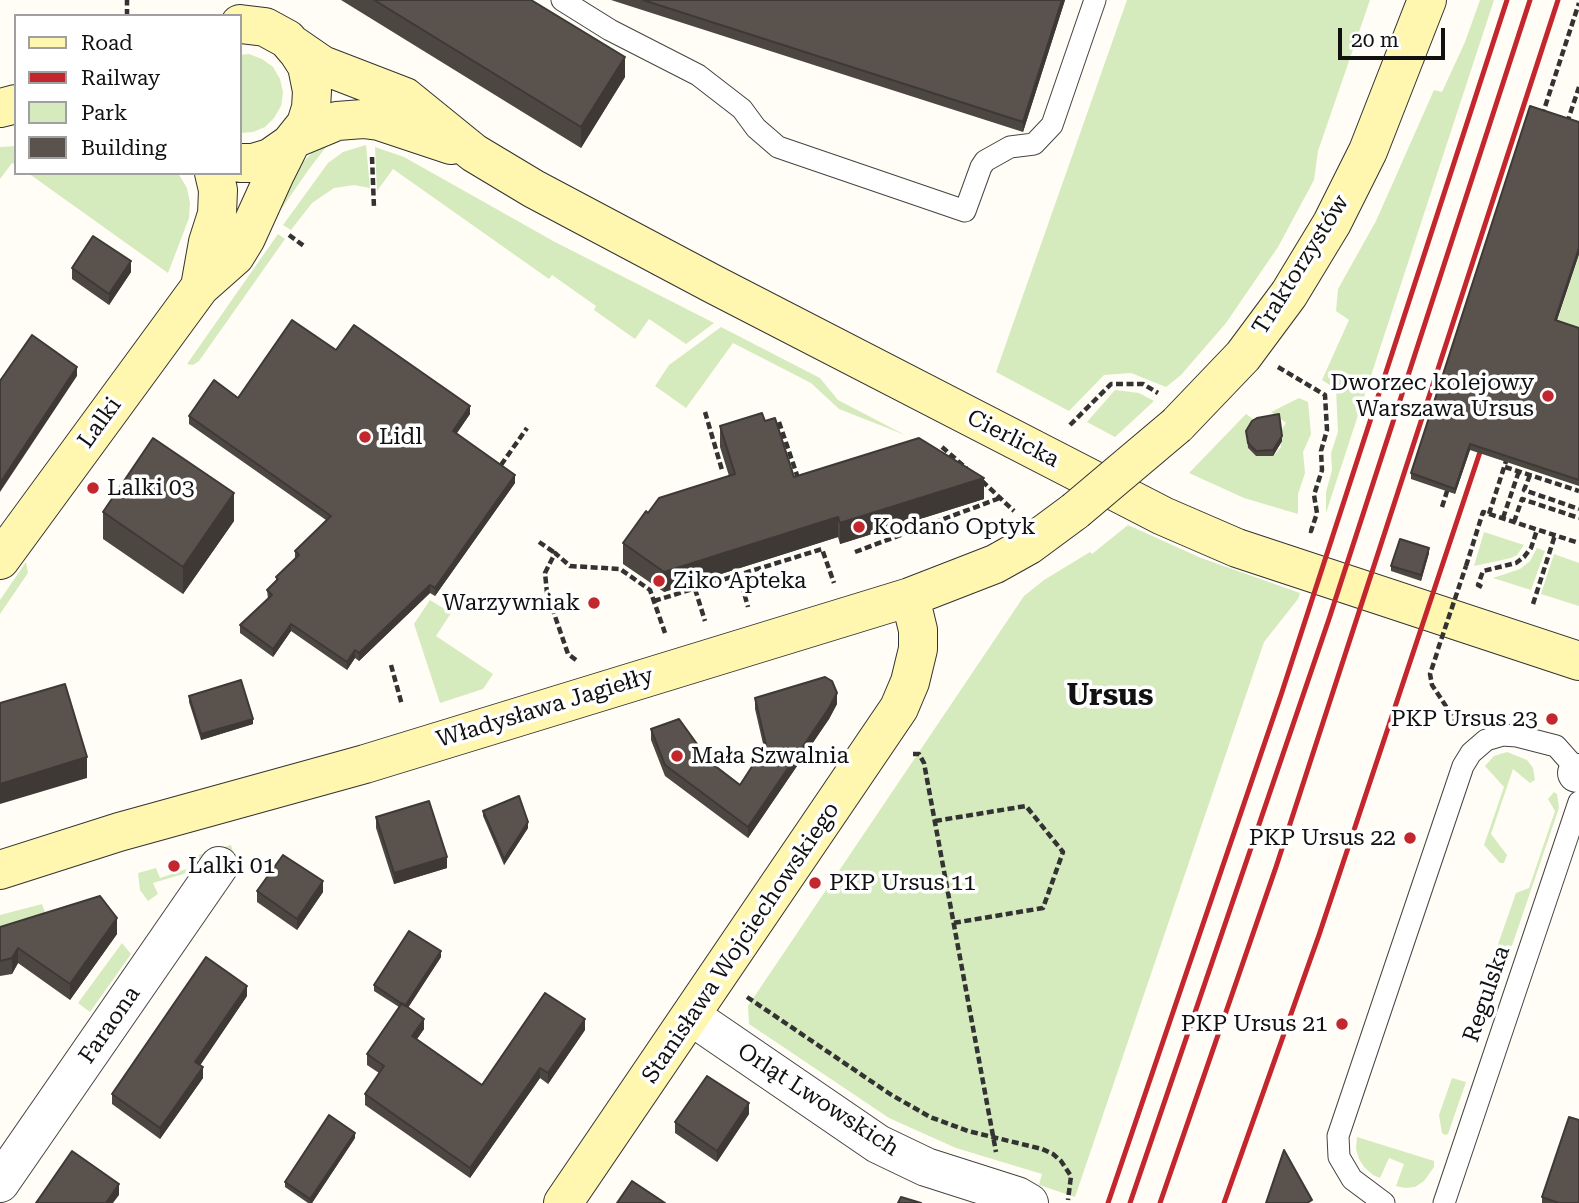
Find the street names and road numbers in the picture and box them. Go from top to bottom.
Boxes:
street label: Traktorzystów [1247,190,1355,340]
street label: Lalki [72,392,128,454]
street label: Cierlicka [962,404,1064,474]
street label: Władysława Jagiełły [433,662,657,754]
street label: Stanisława Wojciechowskiego [636,797,846,1089]
street label: Regulska [1458,942,1516,1046]
street label: Faraona [73,981,147,1069]
street label: Orląt Lwowskich [732,1037,904,1163]

